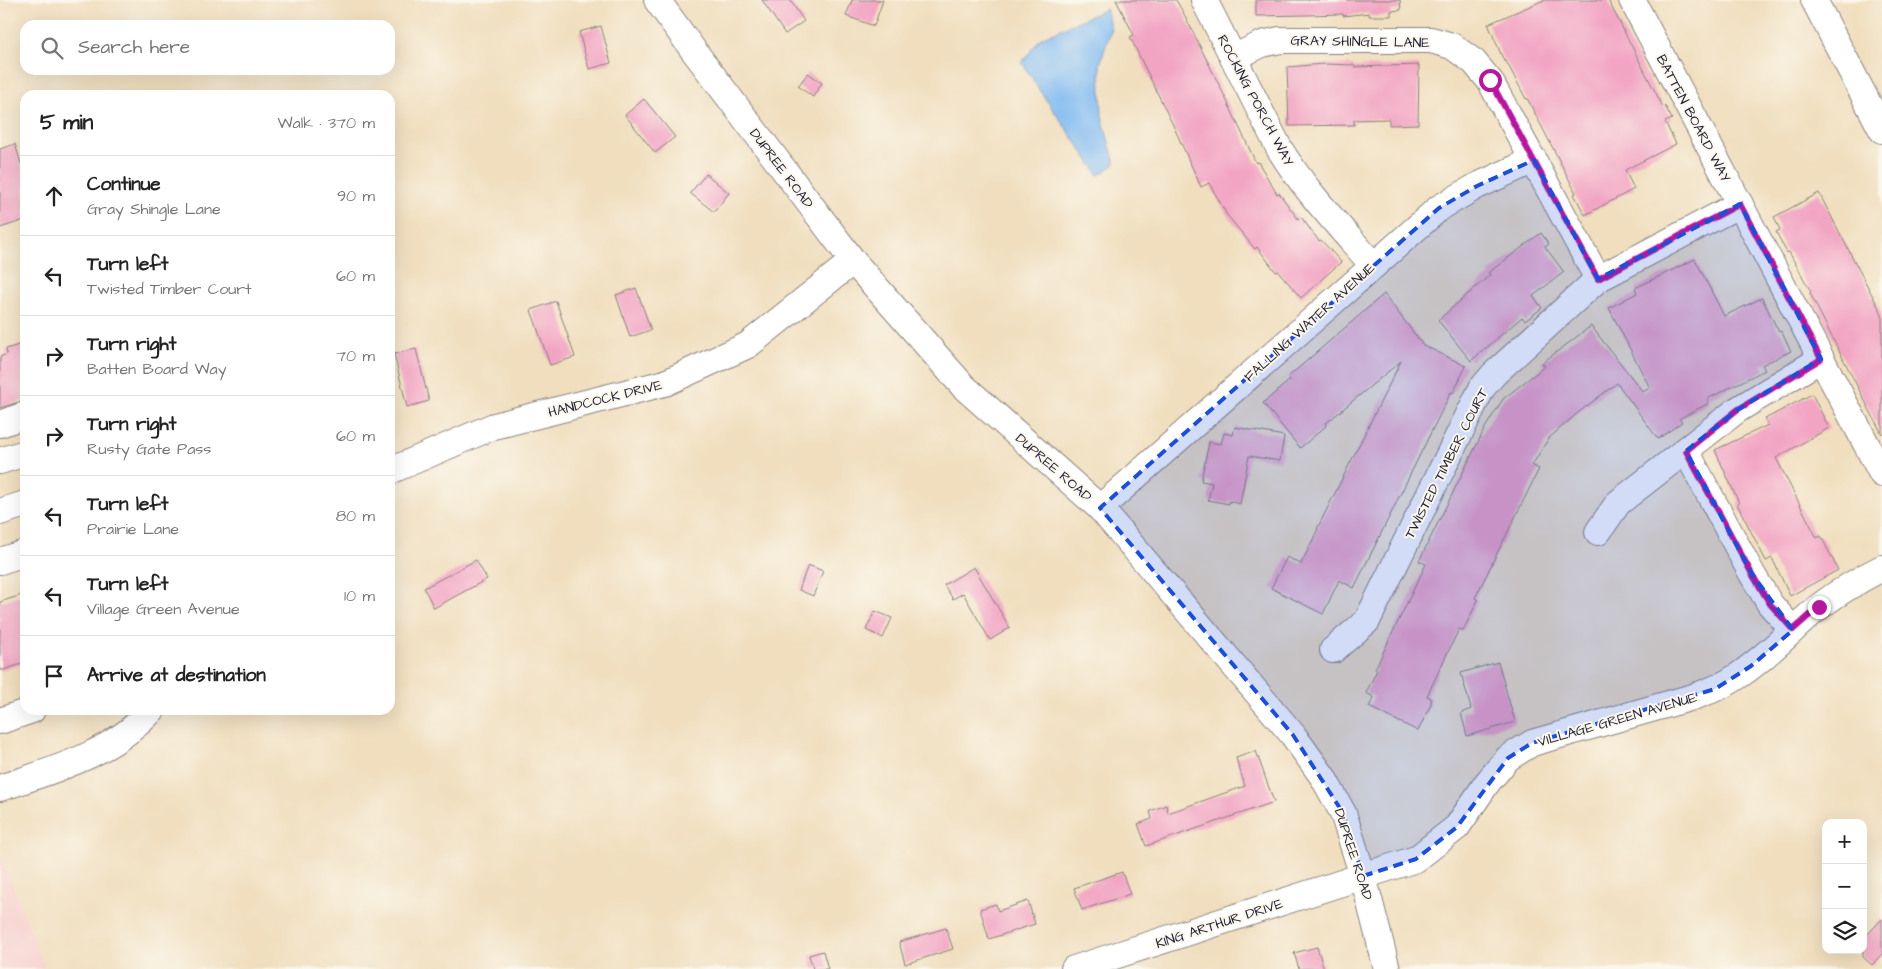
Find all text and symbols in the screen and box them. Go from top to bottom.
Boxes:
search box [20,20,395,75]
street label: ROCKING PORCH WAY [1212,31,1298,170]
street label: GRAY SHINGLE LANE [1290,31,1430,53]
icon: search [38,34,66,62]
text: Search here [78,34,190,61]
street label: BATTEN BOARD WAY [1651,51,1735,186]
route start [1479,69,1502,92]
text: 5 min [40,108,93,137]
text: Walk · 370 m [277,112,375,134]
street label: DUPREE ROAD [744,124,818,213]
text: Continue [87,171,161,198]
icon: ahead [40,182,68,210]
text: 90 m [337,185,375,207]
text: Gray Shingle Lane [87,198,221,220]
text: Turn left [87,251,168,278]
street label: FALLING WATER AVENUE [1240,258,1380,387]
icon: left [40,262,68,290]
text: 60 m [336,265,375,287]
text: Twisted Timber Court [87,278,252,300]
text: Turn right [87,331,176,358]
icon: right [40,342,68,370]
text: 70 m [336,345,375,367]
text: Batten Board Way [87,358,226,380]
street label: HANDCOCK DRIVE [546,375,665,423]
street label: TWISTED TIMBER COURT [1400,384,1494,542]
text: Turn right [87,411,176,438]
icon: right [40,422,68,450]
text: 60 m [336,425,375,447]
street label: DUPREE ROAD [1011,429,1096,507]
text: Rusty Gate Pass [87,438,211,460]
text: Turn left [87,491,168,518]
icon: left [40,502,68,530]
text: 80 m [336,505,375,527]
text: Prairie Lane [87,518,179,540]
text: Turn left [87,571,168,598]
icon: left [40,582,68,610]
text: 10 m [344,585,375,607]
route end [1808,596,1831,619]
text: Village Green Avenue [87,598,240,620]
icon: arrive [40,662,68,690]
text: Arrive at destination [87,662,266,689]
street label: VILLAGE GREEN AVENUE [1535,687,1700,752]
street label: DUPREE ROAD [1329,806,1377,903]
map controls [1822,819,1867,954]
button: + [1822,819,1867,864]
button: − [1822,864,1867,909]
street label: KING ARTHUR DRIVE [1153,894,1286,954]
button: layers [1822,909,1867,954]

